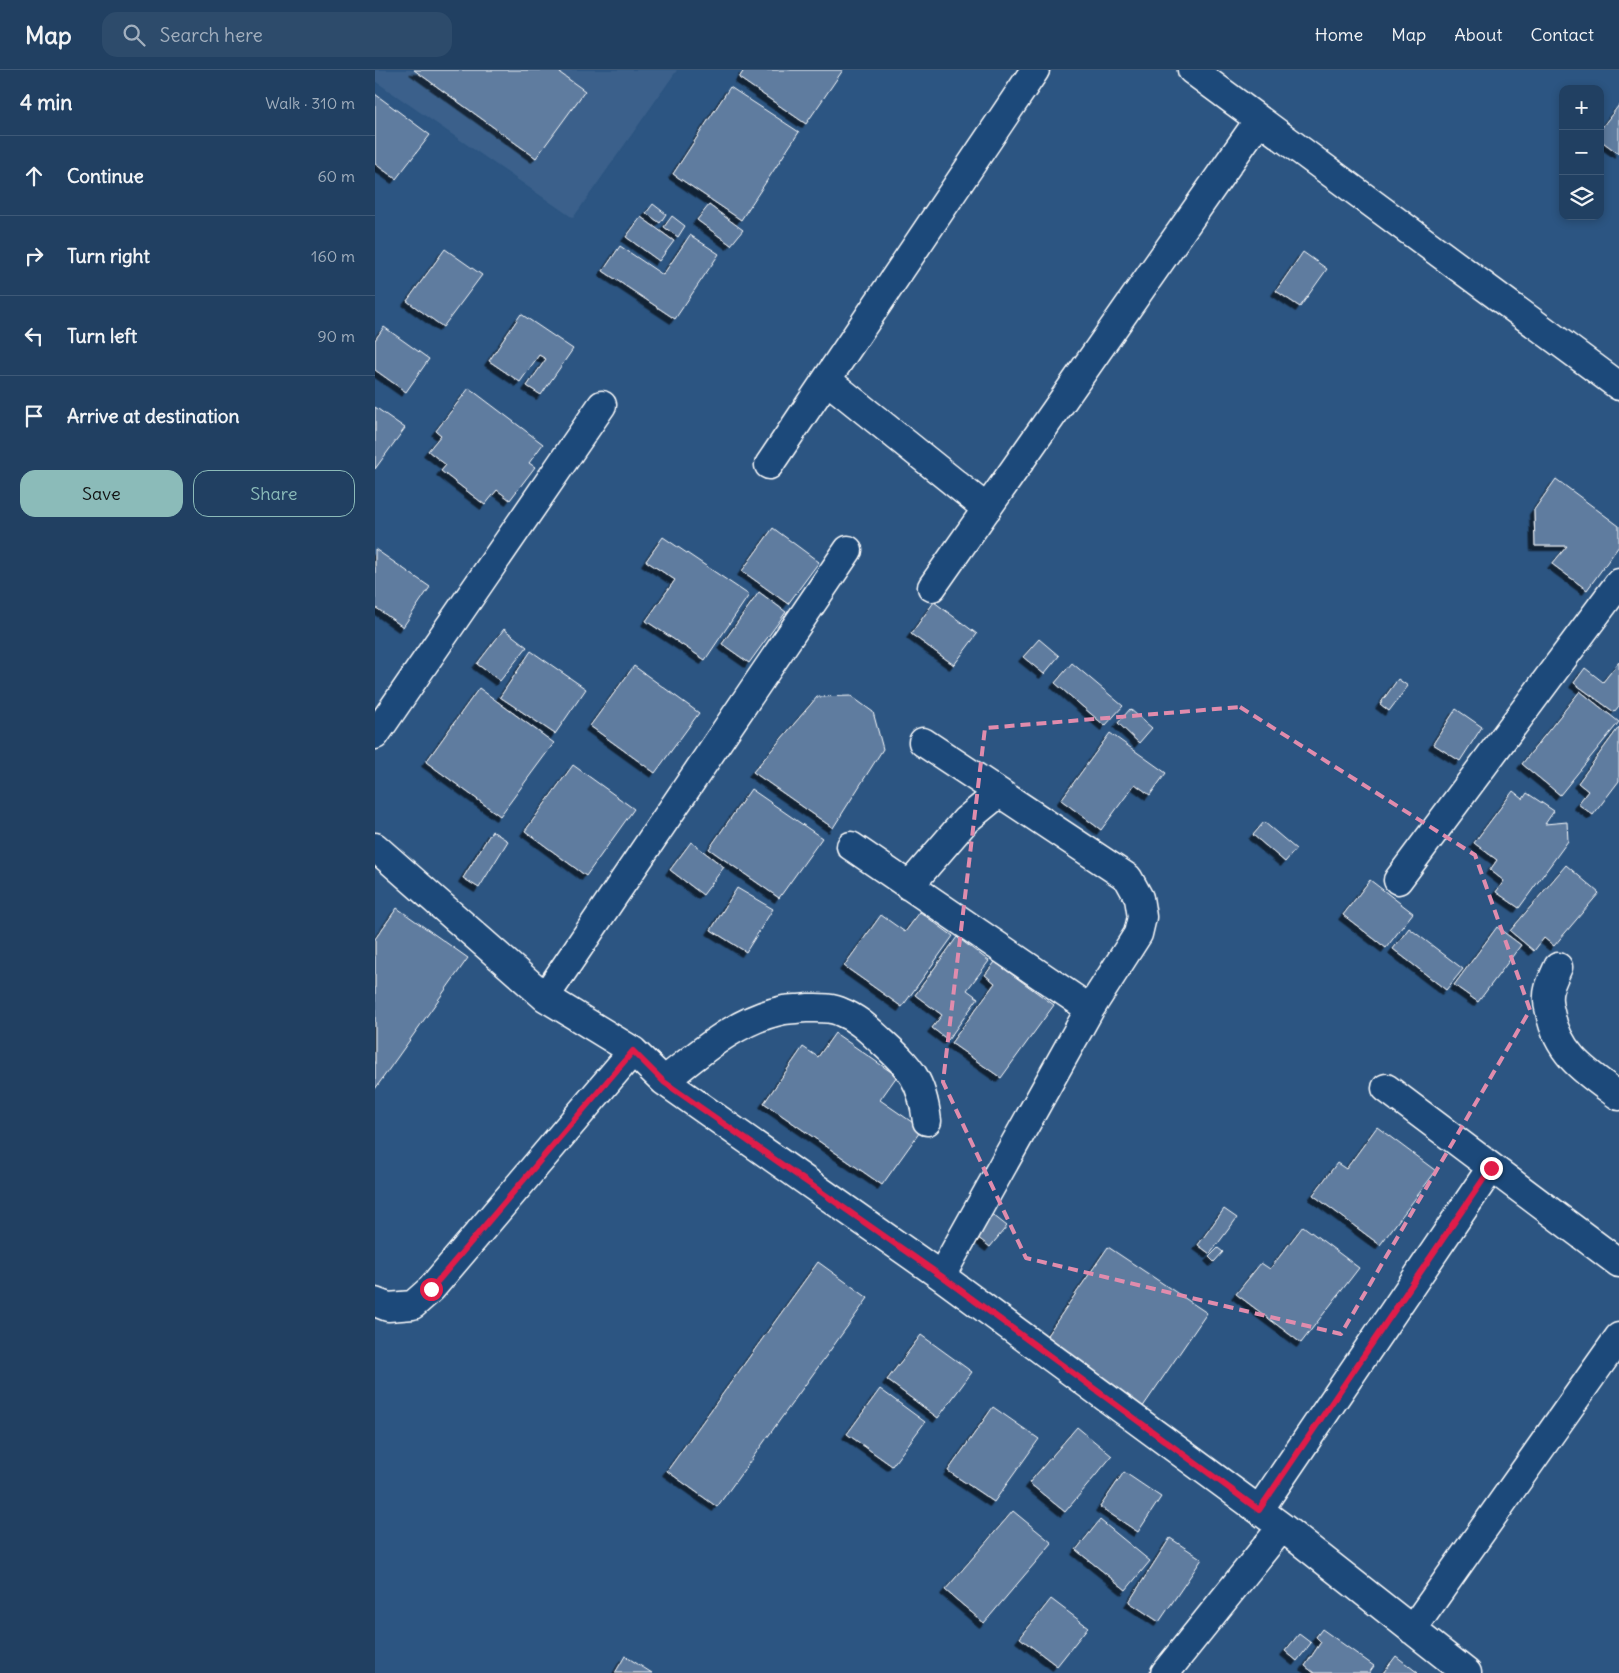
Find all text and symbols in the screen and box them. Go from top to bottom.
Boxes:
search box [102,12,452,57]
text: Map [25,20,72,50]
icon: search [120,21,148,49]
text: Search here [160,23,263,47]
text: Home [1315,23,1363,46]
text: Map [1391,23,1426,46]
text: About [1454,23,1502,46]
text: Contact [1530,23,1594,46]
map controls [1559,85,1604,220]
button: + [1559,85,1604,130]
text: 4 min [20,89,72,116]
text: Walk · 310 m [265,93,355,113]
button: − [1559,130,1604,175]
icon: ahead [20,162,48,190]
text: Continue [67,164,144,188]
text: 60 m [317,166,355,186]
button: layers [1559,175,1604,220]
icon: right [20,242,48,270]
text: Turn right [67,244,150,268]
text: 160 m [311,246,355,266]
icon: left [20,322,48,350]
text: Turn left [67,324,137,348]
text: 90 m [317,326,355,346]
icon: arrive [20,402,48,430]
text: Arrive at destination [67,404,240,428]
button: Save [20,470,183,517]
button: Share [193,470,355,517]
route end [1480,1157,1503,1180]
route start [420,1278,443,1301]

